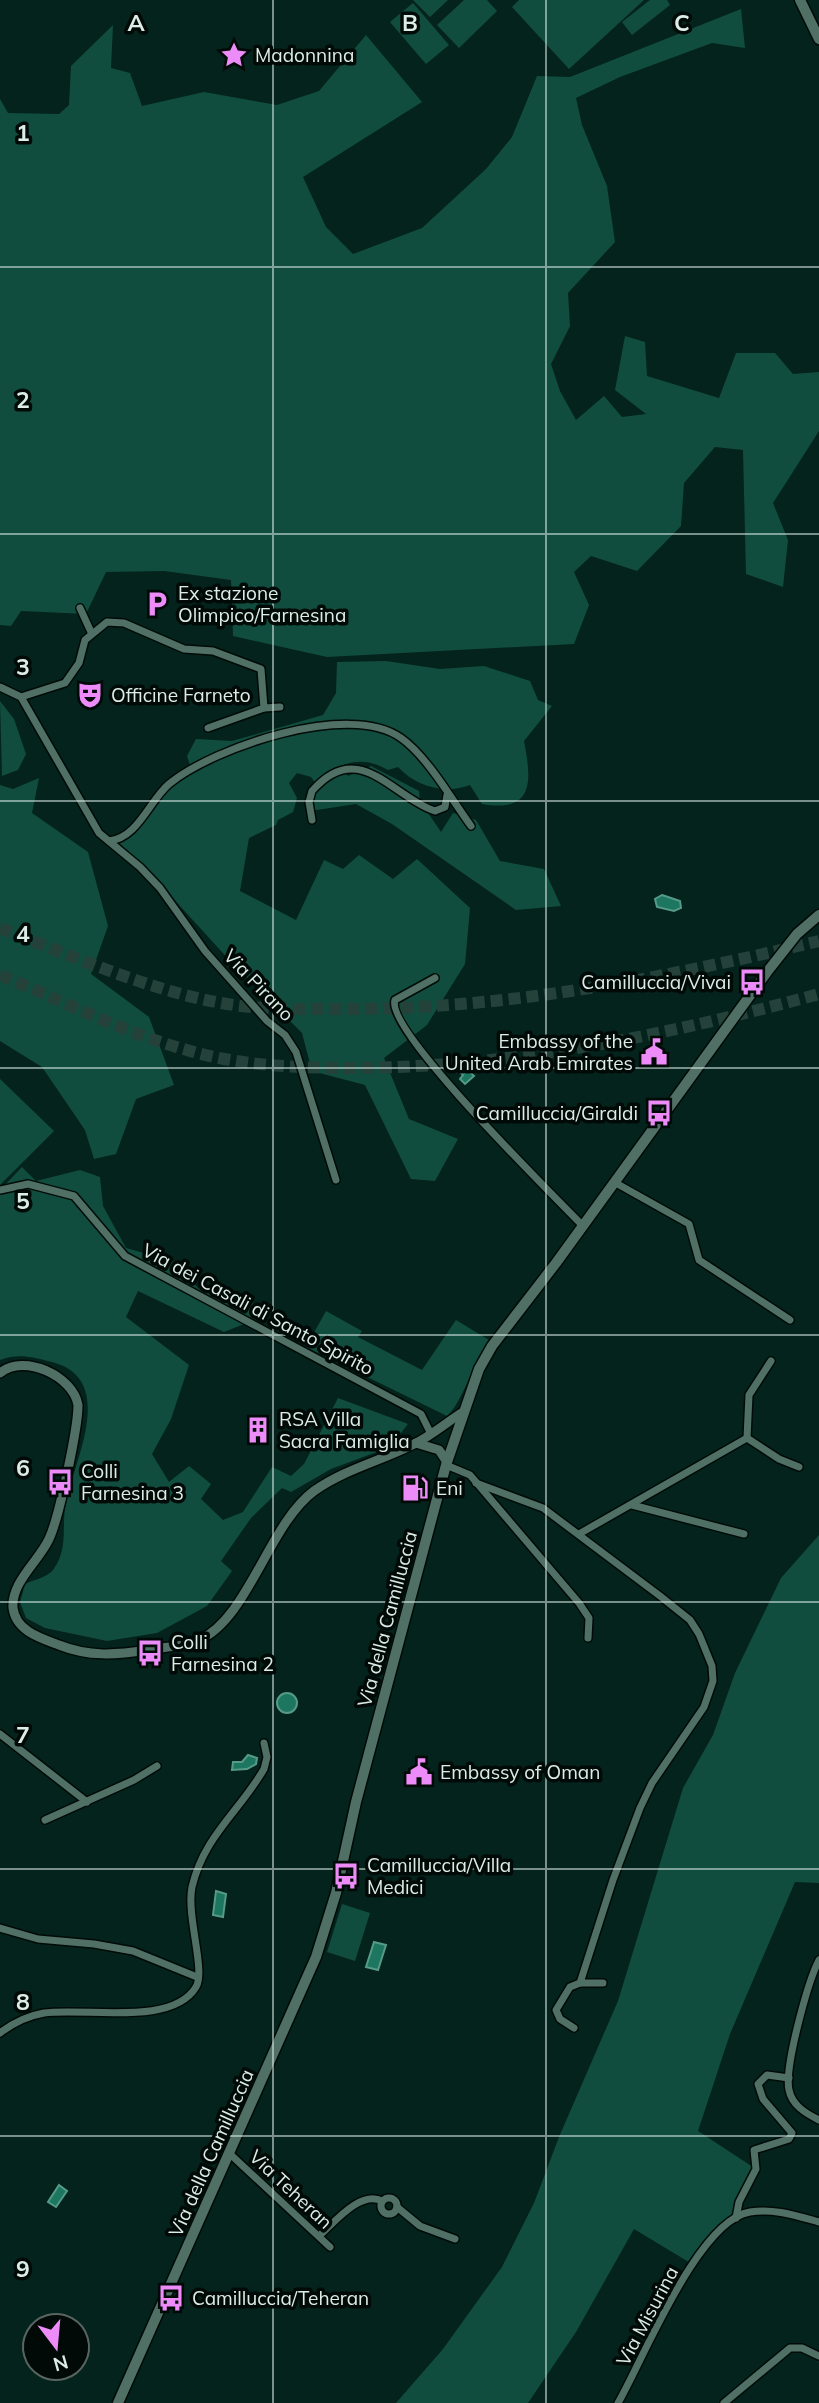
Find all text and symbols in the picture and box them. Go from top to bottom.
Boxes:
text: A [127,8,145,37]
text: B [402,8,418,37]
text: C [674,8,690,37]
place icon: Madonnina [219,40,249,70]
place label: Madonnina [255,43,354,67]
text: 1 [16,118,30,147]
text: 2 [16,385,30,414]
place label: Ex stazione Olimpico/Farnesina [178,581,346,627]
parking icon: Ex stazione Olimpico/Farnesina [142,589,172,619]
text: 3 [16,652,30,681]
theatre icon: Officine Farneto [75,680,105,710]
place label: Officine Farneto [111,683,251,707]
text: 4 [16,919,30,948]
street label: Via Pirano [219,944,299,1026]
bus stop icon: Camilluccia/Vivai [737,967,767,997]
place label: Camilluccia/Vivai [581,970,731,994]
place label: Embassy of the United Arab Emirates [445,1029,633,1075]
public building icon: Embassy of the United Arab Emirates [639,1037,669,1067]
bus stop icon: Camilluccia/Giraldi [644,1098,674,1128]
place label: Camilluccia/Giraldi [476,1101,638,1125]
text: 5 [16,1186,30,1215]
street label: Via dei Casali di Santo Spirito [138,1238,378,1380]
place label: RSA Villa Sacra Famiglia [279,1407,410,1453]
building icon: RSA Villa Sacra Famiglia [243,1415,273,1445]
text: 6 [16,1453,30,1482]
place label: Colli Farnesina 3 [81,1459,184,1505]
bus stop icon: Colli Farnesina 3 [45,1467,75,1497]
fuel station icon: Eni [400,1473,430,1503]
place label: Eni [436,1476,463,1500]
street label: Via della Camilluccia [352,1528,422,1710]
place label: Colli Farnesina 2 [171,1630,274,1676]
bus stop icon: Colli Farnesina 2 [135,1638,165,1668]
text: 7 [16,1720,30,1749]
public building icon: Embassy of Oman [404,1757,434,1787]
place label: Embassy of Oman [440,1760,600,1784]
place label: Camilluccia/Villa Medici [367,1853,511,1899]
bus stop icon: Camilluccia/Villa Medici [331,1861,361,1891]
text: 8 [16,1987,30,2016]
street label: Via della Camilluccia [163,2065,259,2241]
street label: Via Teheran [244,2144,338,2234]
text: 9 [16,2254,30,2283]
street label: Via Misurina [611,2262,683,2370]
bus stop icon: Camilluccia/Teheran [156,2283,186,2313]
place label: Camilluccia/Teheran [192,2286,369,2310]
north arrow [21,2312,91,2382]
text: N [50,2350,71,2377]

